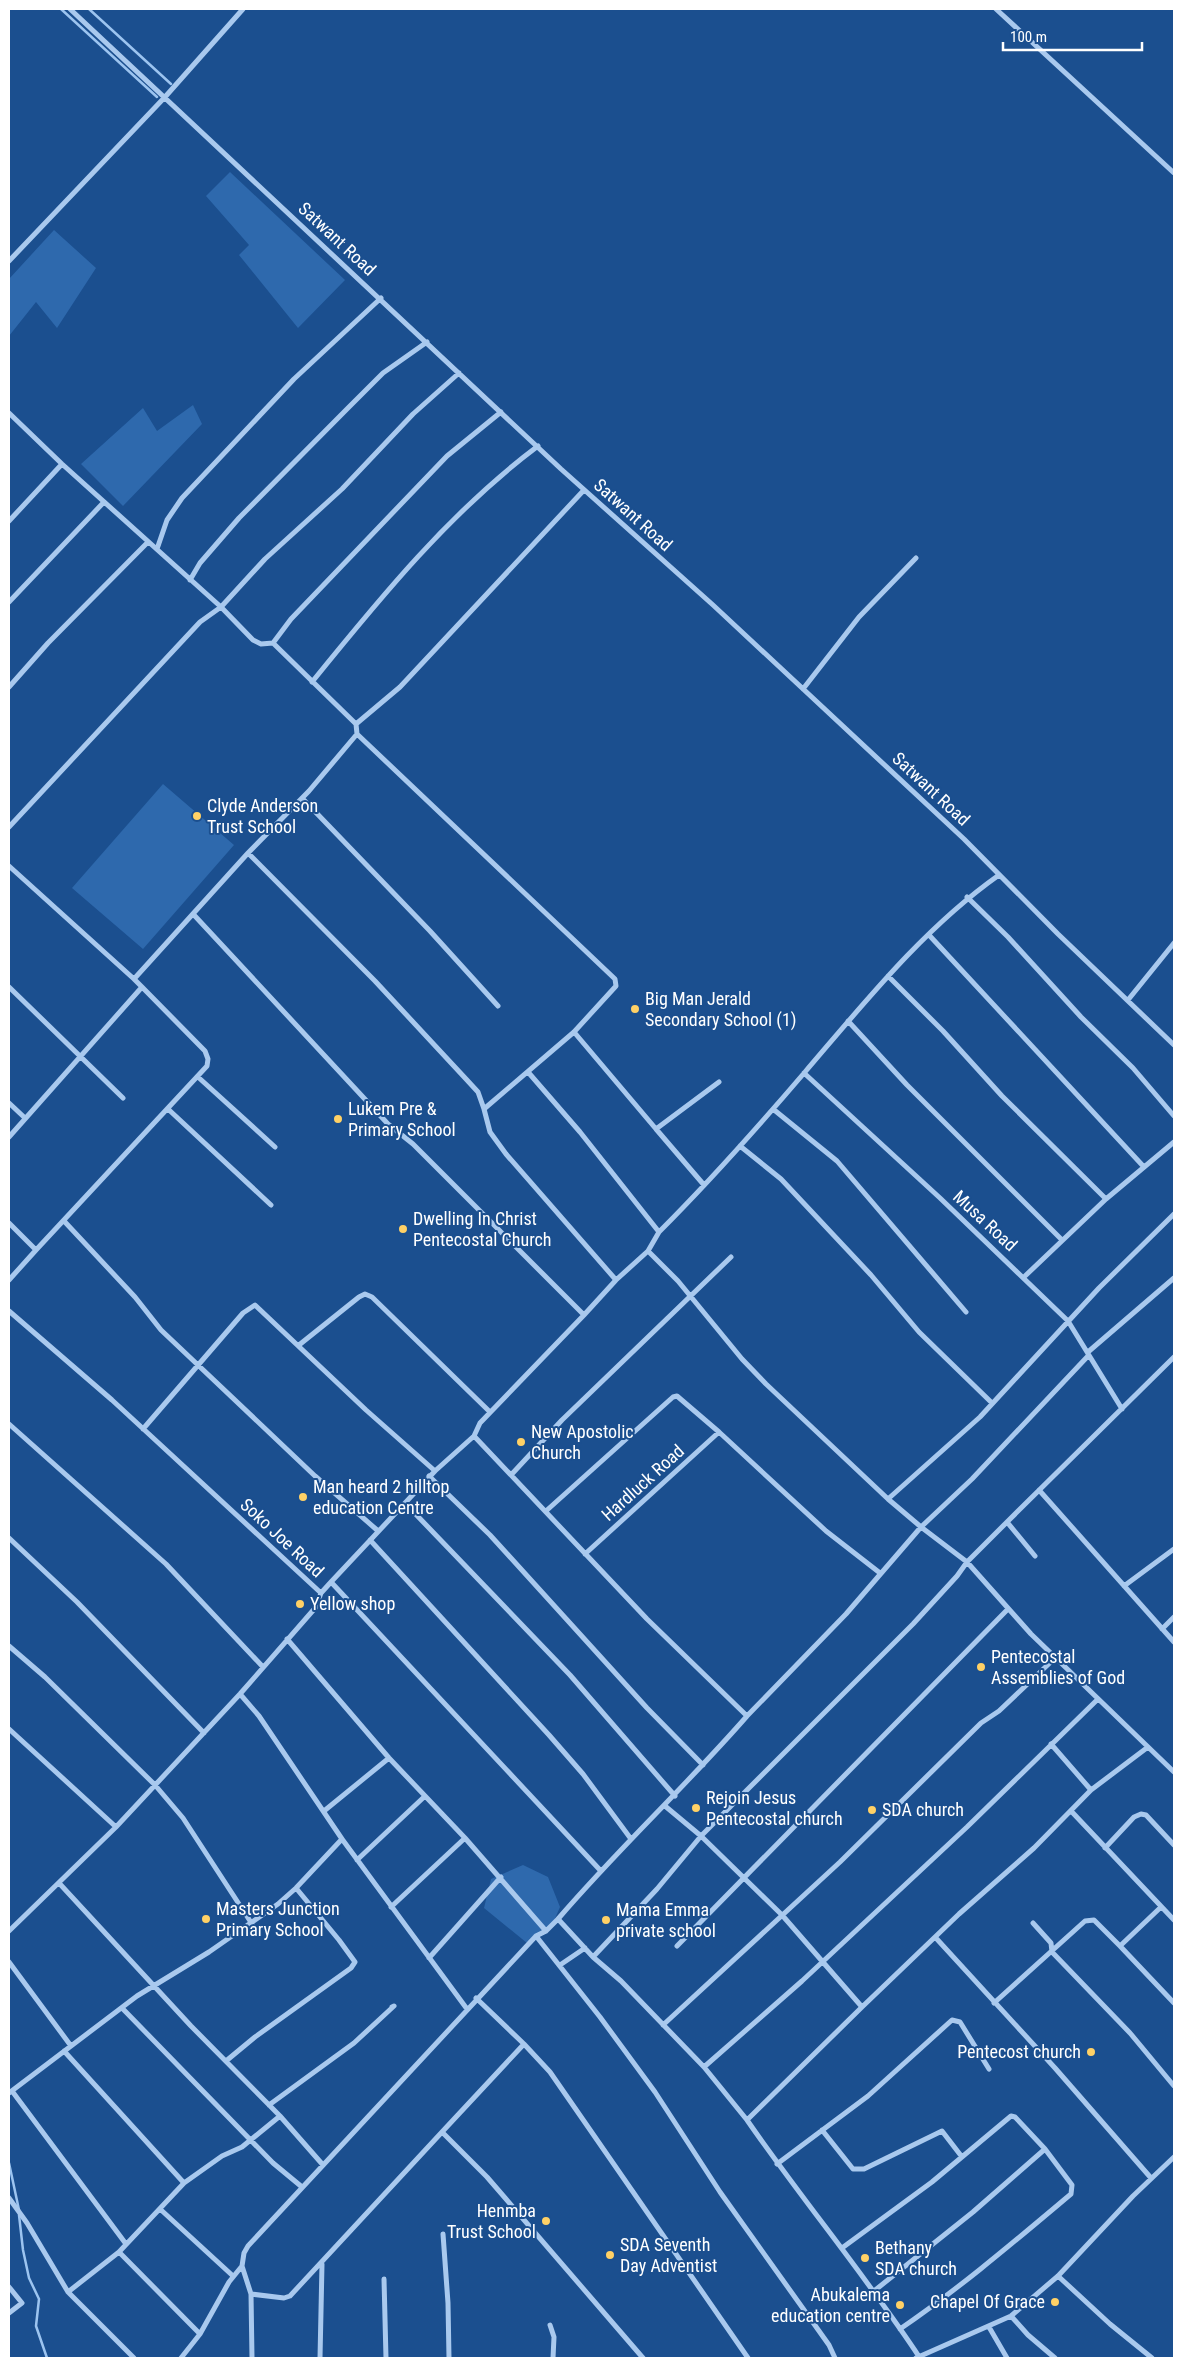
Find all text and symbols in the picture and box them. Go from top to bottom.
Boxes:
scale bar [1003,20,1142,52]
text: 100 m [1010,28,1047,46]
street label: Satwant Road [294,198,380,280]
street label: Satwant Road [590,474,677,555]
street label: Satwant Road [888,748,974,830]
place label: Clyde Anderson Trust School [207,795,318,837]
marker: Clyde Anderson Trust School [191,810,203,822]
place label: Big Man Jerald Secondary School (1) [645,988,797,1031]
marker: Big Man Jerald Secondary School (1) [629,1003,641,1015]
place label: Lukem Pre & Primary School [348,1098,456,1140]
marker: Lukem Pre & Primary School [332,1113,344,1125]
street label: Musa Road [949,1186,1022,1255]
place label: Dwelling In Christ Pentecostal Church [413,1208,551,1250]
marker: Dwelling In Christ Pentecostal Church [397,1223,409,1235]
place label: New Apostolic Church [531,1421,634,1463]
marker: New Apostolic Church [515,1436,527,1448]
street label: Hardluck Road [597,1440,688,1525]
place label: Man heard 2 hilltop education Centre [313,1476,449,1518]
marker: Man heard 2 hilltop education Centre [297,1491,309,1503]
street label: Soko Joe Road [236,1494,328,1581]
place label: Yellow shop [310,1593,395,1614]
marker: Yellow shop [294,1598,306,1610]
place label: Pentecostal Assemblies of God [991,1646,1125,1688]
marker: Pentecostal Assemblies of God [975,1661,987,1673]
place label: Rejoin Jesus Pentecostal church [706,1787,843,1829]
place label: SDA church [882,1799,964,1820]
marker: Rejoin Jesus Pentecostal church [690,1802,702,1814]
marker: SDA church [866,1804,878,1816]
place label: Masters Junction Primary School [216,1898,340,1940]
place label: Mama Emma private school [616,1899,716,1941]
marker: Masters Junction Primary School [200,1913,212,1925]
marker: Mama Emma private school [600,1914,612,1926]
place label: Pentecost church [957,2041,1081,2062]
marker: Pentecost church [1085,2046,1097,2058]
place label: Henmba Trust School [447,2200,536,2242]
marker: Henmba Trust School [540,2215,552,2227]
place label: SDA Seventh Day Adventist [620,2234,717,2276]
place label: Bethany SDA church [875,2237,957,2279]
marker: SDA Seventh Day Adventist [604,2249,616,2261]
marker: Bethany SDA church [859,2252,871,2264]
place label: Abukalema education centre [771,2284,890,2326]
place label: Chapel Of Grace [930,2291,1045,2312]
marker: Chapel Of Grace [1049,2296,1061,2308]
marker: Abukalema education centre [894,2299,906,2311]

